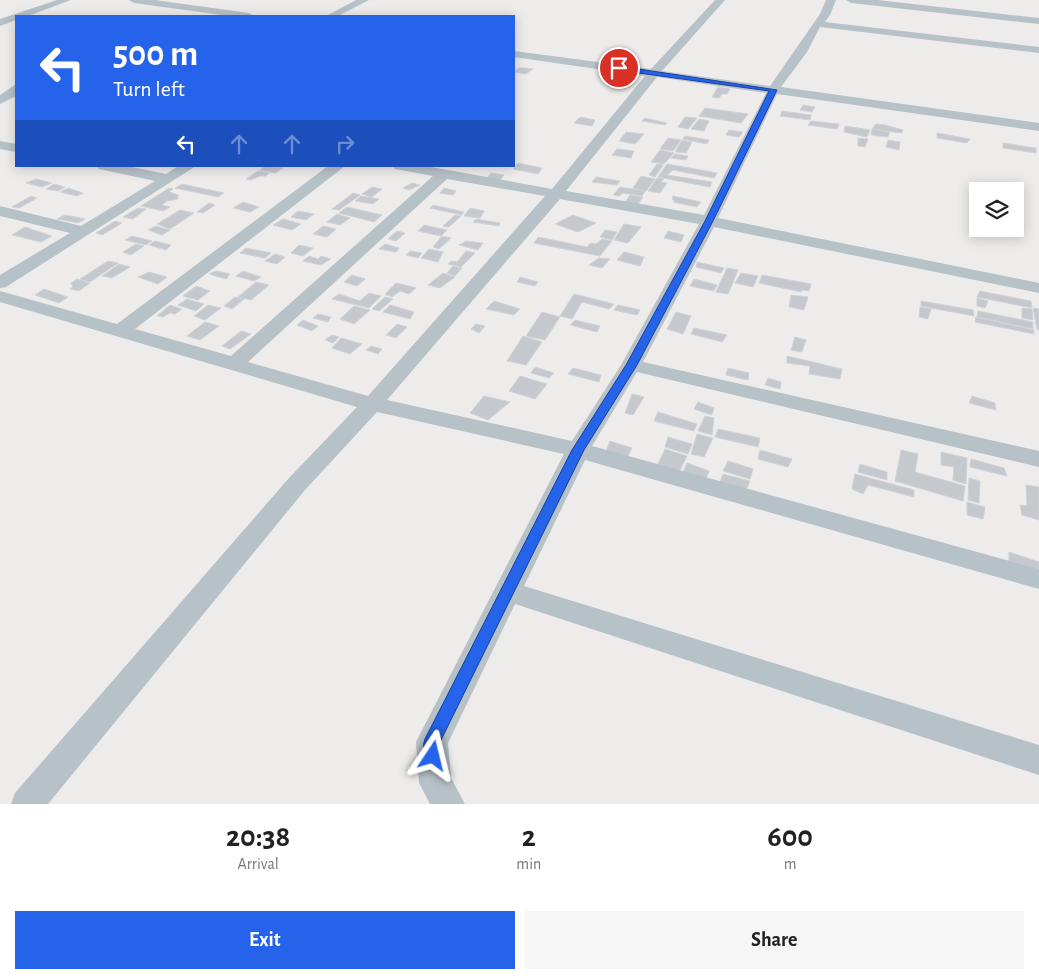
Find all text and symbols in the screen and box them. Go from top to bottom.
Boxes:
icon: left [30,35,95,100]
text: 500 m [113,37,198,72]
pin [598,47,640,89]
icon: arrive [605,54,633,82]
text: Turn left [113,78,185,100]
icon: left [172,130,200,158]
icon: ahead [225,130,253,158]
icon: ahead [278,130,306,158]
icon: right [331,130,359,158]
map controls [969,182,1024,237]
button: layers [969,182,1024,237]
position arrow [406,729,458,781]
text: 20:38 [226,822,290,852]
text: 2 [522,822,536,852]
text: 600 [767,822,813,852]
text: Arrival [238,856,279,872]
text: min [516,856,541,872]
text: m [784,856,797,872]
button: Exit [15,911,515,969]
button: Share [525,911,1024,969]

